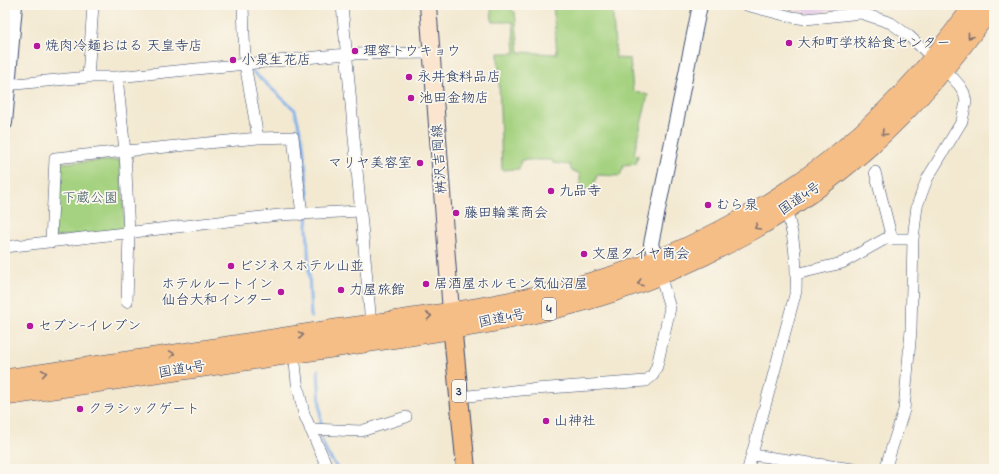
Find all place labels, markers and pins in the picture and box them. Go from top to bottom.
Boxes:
place label: 大和町学校給食センター [797,33,950,54]
place label: 焼肉冷麺おはる 天皇寺店 [45,36,203,57]
marker: 大和町学校給食センター [784,38,794,48]
marker: 焼肉冷麺おはる 天皇寺店 [32,41,42,51]
place label: 理容トウキョウ [363,41,461,62]
marker: 理容トウキョウ [350,46,360,56]
place label: 小泉生花店 [241,50,311,71]
marker: 小泉生花店 [228,55,238,65]
place label: 永井食料品店 [417,67,501,88]
marker: 永井食料品店 [404,72,414,82]
place label: 池田金物店 [419,88,489,109]
marker: 池田金物店 [406,93,416,103]
place label: マリヤ美容室 [328,153,412,174]
marker: マリヤ美容室 [415,158,425,168]
place label: 九品寺 [559,181,601,202]
marker: 九品寺 [546,186,556,196]
place label: むら泉 [716,195,758,216]
marker: むら泉 [703,200,713,210]
place label: 藤田輪業商会 [464,203,548,224]
marker: 藤田輪業商会 [451,208,461,218]
place label: 文屋タイヤ商会 [592,244,689,265]
marker: 文屋タイヤ商会 [579,249,589,259]
place label: ビジネスホテル山並 [239,256,364,277]
marker: ビジネスホテル山並 [226,261,236,271]
place label: ホテルルートイン 仙台大和インター [161,274,273,311]
place label: 居酒屋ホルモン気仙沼屋 [434,274,588,295]
marker: 居酒屋ホルモン気仙沼屋 [421,279,431,289]
place label: 力屋旅館 [349,280,405,301]
marker: 力屋旅館 [336,285,346,295]
marker: ホテルルートイン 仙台大和インター [276,287,286,297]
place label: セブン-イレブン [38,316,141,337]
marker: セブン-イレブン [25,321,35,331]
place label: クラシックゲート [88,399,200,420]
marker: クラシックゲート [75,404,85,414]
place label: 山神社 [554,411,596,432]
marker: 山神社 [541,416,551,426]

